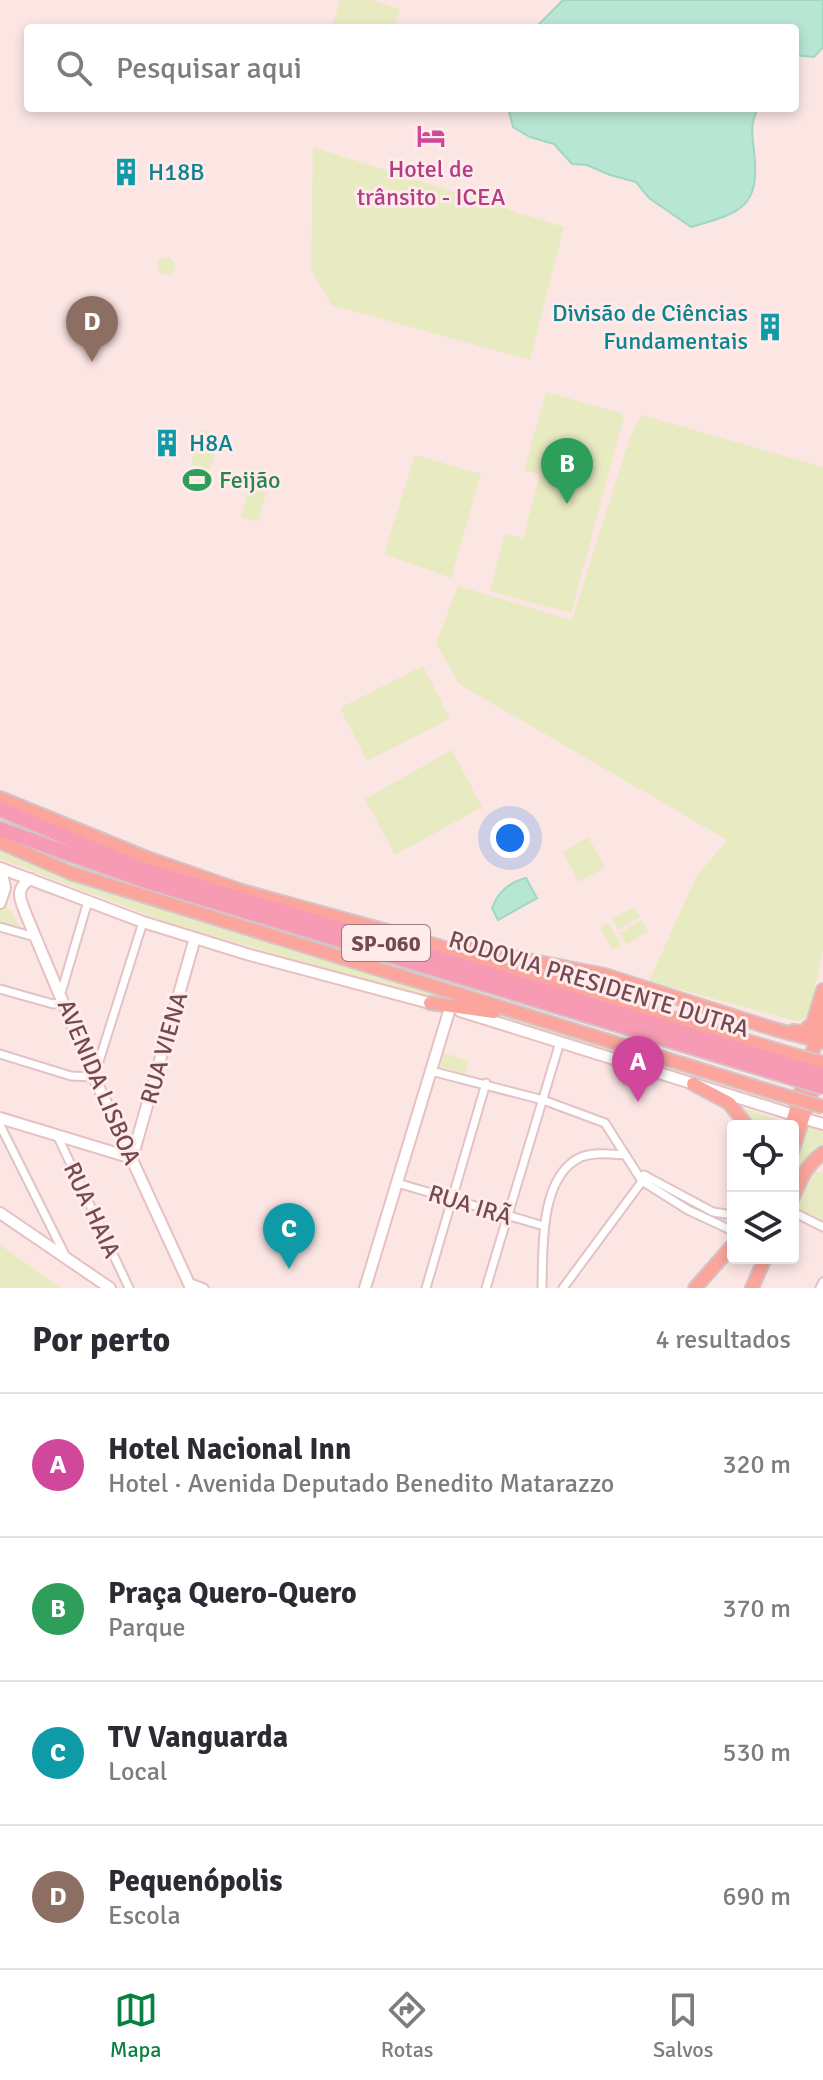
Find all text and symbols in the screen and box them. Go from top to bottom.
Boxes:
search box [24,24,799,112]
icon: search [52,46,96,90]
text: Pesquisar aqui [116,50,302,87]
hotel icon: Hotel de trânsito - ICEA [416,121,446,151]
place label: Hotel de trânsito - ICEA [357,154,506,212]
building icon: H18B [111,157,141,187]
place label: H18B [148,157,205,187]
pin: D [66,296,118,362]
place label: Divisão de Ciências Fundamentais [552,298,748,356]
building icon: Divisão de Ciências Fundamentais [755,312,785,342]
building icon: H8A [152,428,182,458]
place label: H8A [189,428,233,458]
pin: B [541,438,593,504]
sports icon: Feijão [182,465,212,495]
place label: Feijão [219,465,281,495]
your location [490,818,530,858]
street label: RODOVIA PRESIDENTE DUTRA [445,924,753,1044]
road number: SP-060 [342,925,430,961]
street label: RUA VIENA [134,988,194,1107]
street label: AVENIDA LISBOA [51,995,147,1169]
pin: A [612,1036,664,1102]
map controls [727,1120,799,1264]
button: locate [727,1120,799,1192]
street label: RUA HAIA [57,1157,127,1263]
street label: RUA IRÃ [425,1178,516,1232]
button: layers [727,1192,799,1264]
pin: C [263,1203,315,1269]
text: Por perto [32,1319,170,1361]
text: 4 resultados [655,1324,791,1356]
text: Hotel Nacional Inn [108,1431,351,1468]
text: A [50,1449,66,1481]
text: 320 m [722,1449,791,1481]
text: Hotel · Avenida Deputado Benedito Matarazzo [108,1468,614,1500]
text: Praça Quero-Quero [108,1575,357,1612]
text: B [50,1593,66,1625]
text: 370 m [722,1593,791,1625]
text: Parque [108,1612,186,1644]
text: TV Vanguarda [108,1719,288,1756]
text: C [50,1737,66,1769]
text: 530 m [722,1737,791,1769]
text: Local [108,1756,168,1788]
text: Pequenópolis [108,1863,282,1900]
text: D [49,1881,67,1913]
text: 690 m [722,1881,791,1913]
text: Escola [108,1900,181,1932]
tab: Mapa [110,1988,161,2063]
tab: Rotas [381,1988,433,2063]
tab: Salvos [653,1988,713,2063]

